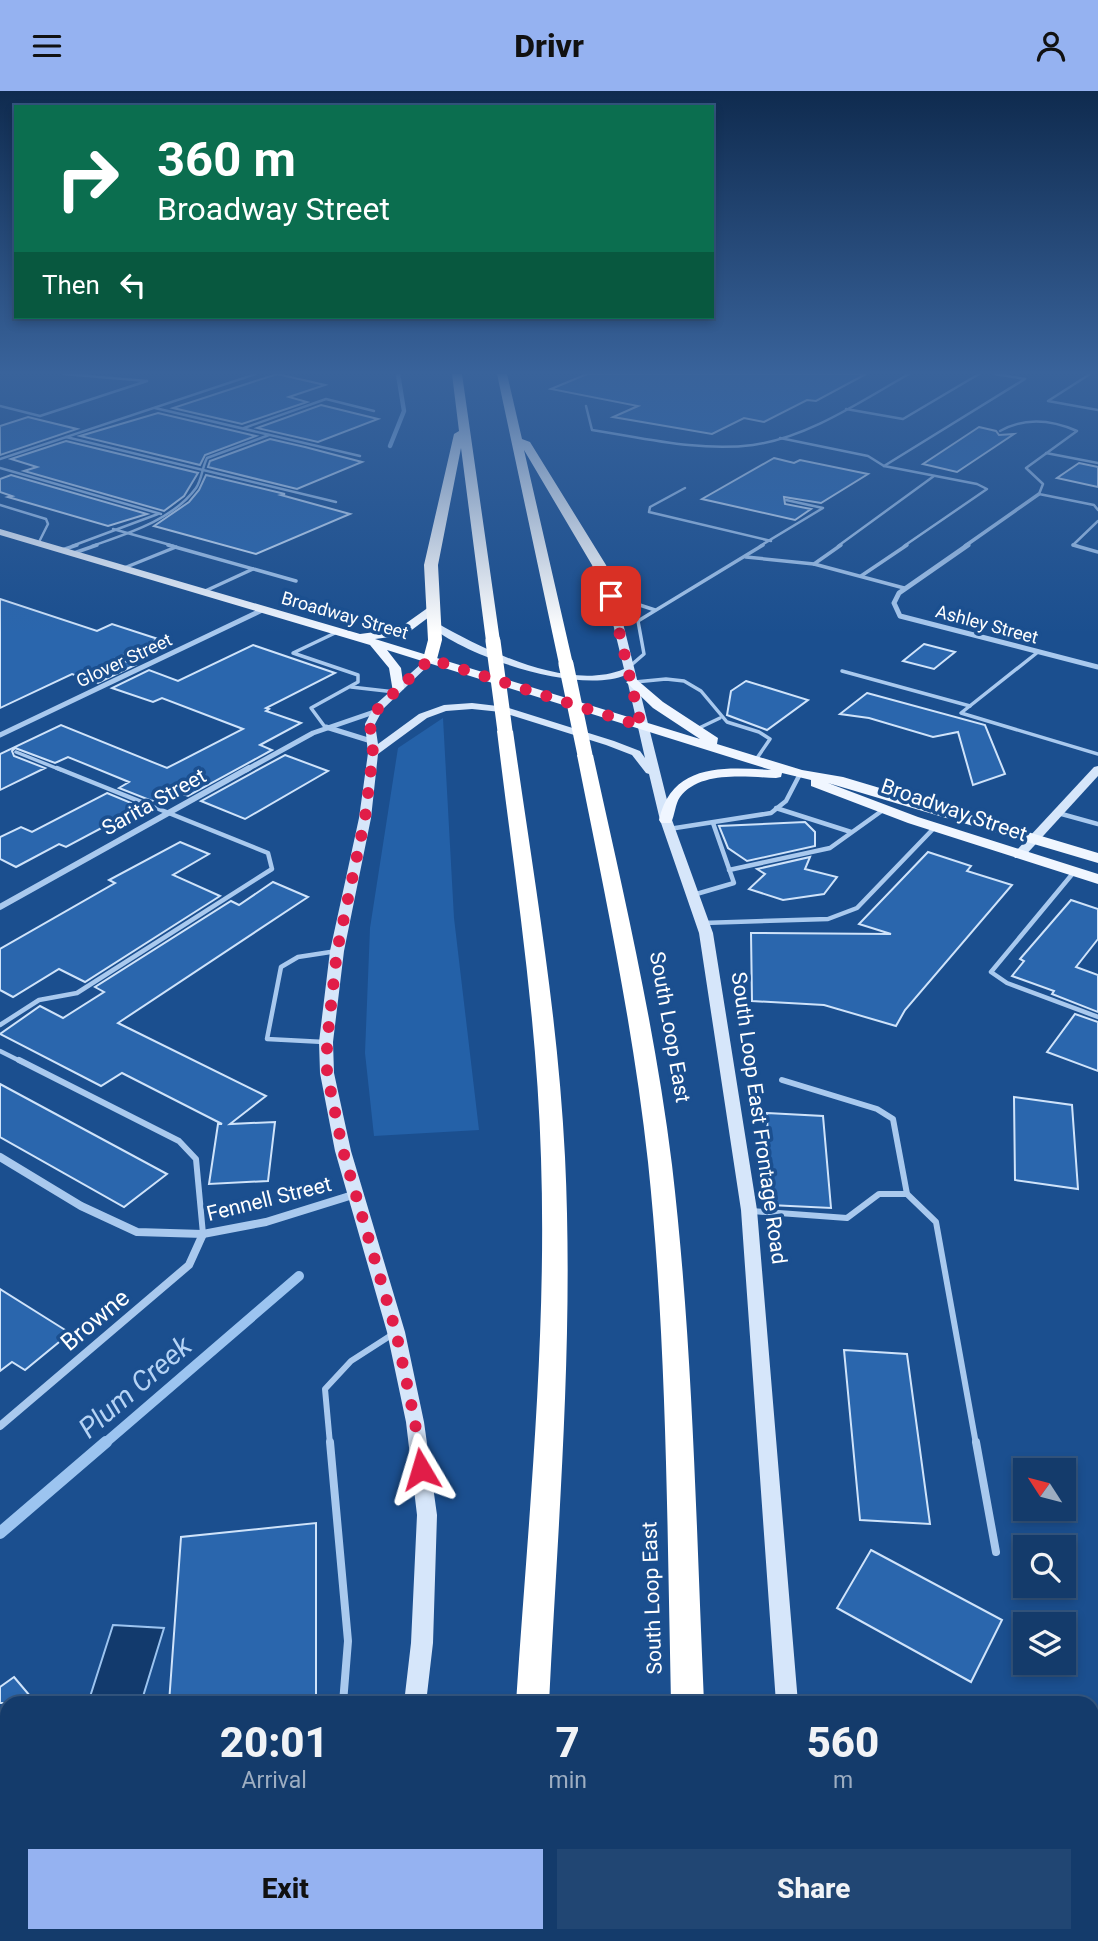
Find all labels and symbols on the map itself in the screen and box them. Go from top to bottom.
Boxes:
pin [581,566,641,626]
street label: Broadway Street [279,587,411,643]
street label: Ashley Street [933,600,1041,648]
street label: Glover Street [73,629,175,691]
street label: Sarita Street [98,764,210,840]
street label: Broadway Street [878,774,1030,846]
street label: South Loop East [645,950,695,1105]
street label: South Loop East Frontage Road [727,970,791,1266]
street label: Fennell Street [204,1172,334,1226]
street label: Browne [55,1283,135,1357]
water label: Plum Creek [72,1328,199,1445]
position arrow [384,1432,458,1506]
north arrow [1013,1458,1076,1521]
street label: South Loop East [637,1521,667,1675]

